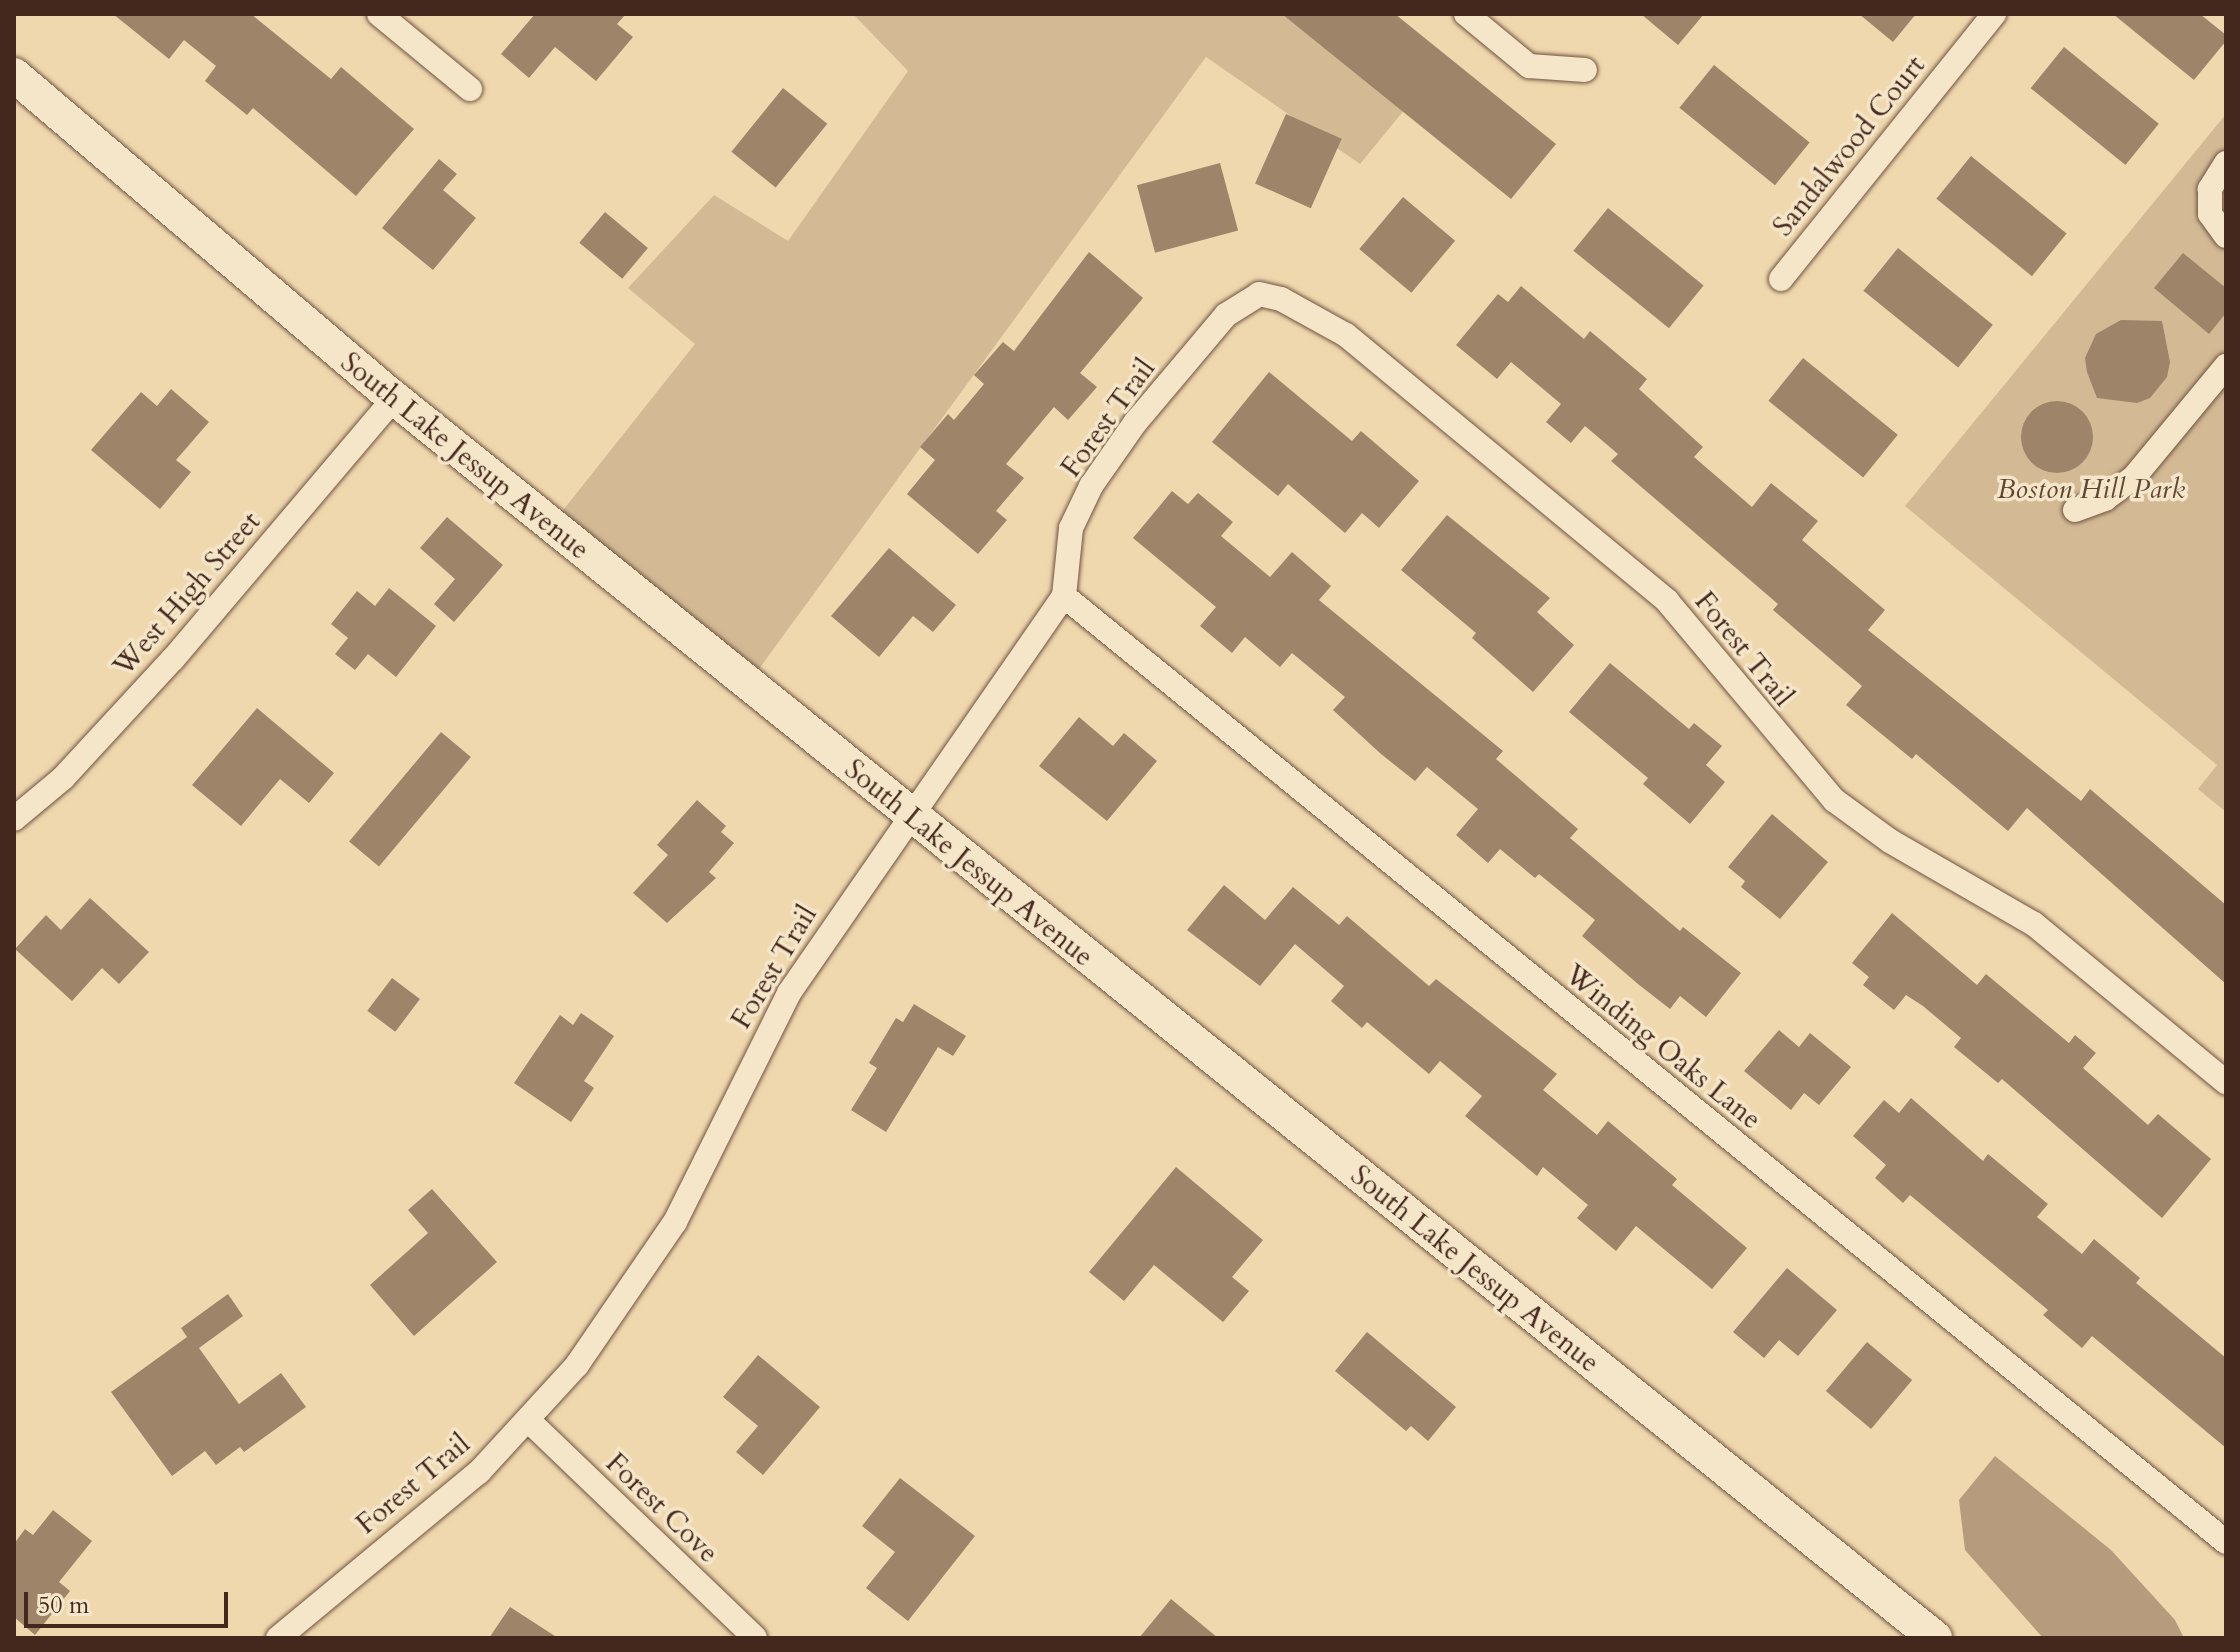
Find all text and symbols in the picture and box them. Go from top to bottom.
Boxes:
street label: Sandalwood Court [1766,49,1932,243]
street label: South Lake Jessup Avenue [334,345,596,567]
street label: Forest Trail [1054,352,1162,484]
park label: Boston Hill Park [1997,472,2185,506]
street label: West High Street [107,505,267,683]
street label: Forest Trail [1688,585,1800,713]
street label: South Lake Jessup Avenue [838,752,1100,974]
street label: Forest Trail [724,899,824,1035]
street label: Winding Oaks Lane [1558,958,1768,1136]
street label: South Lake Jessup Avenue [1344,1158,1606,1380]
street label: Forest Trail [349,1427,477,1541]
street label: Forest Cove [599,1446,725,1570]
scale bar [28,1576,232,1626]
text: 50 m [38,1589,89,1622]

